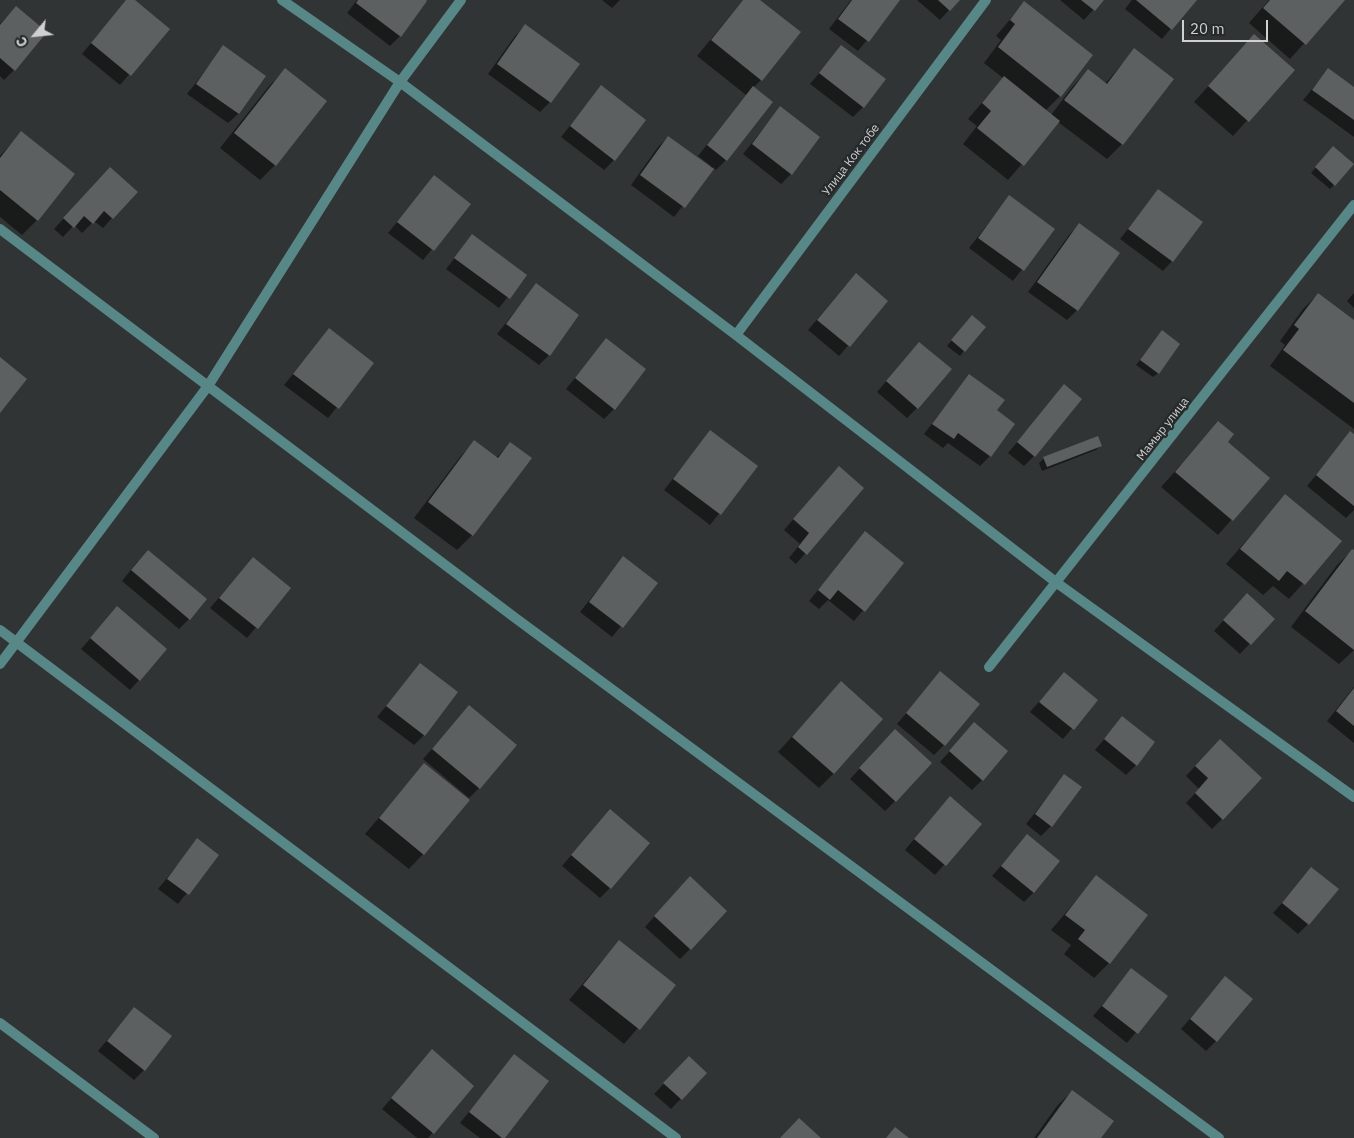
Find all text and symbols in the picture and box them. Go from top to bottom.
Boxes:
north arrow [10,10,60,60]
scale bar [1184,10,1270,42]
text: 20 m [1190,19,1225,38]
text: С [12,34,32,50]
street label: Улица Кок тобе [819,121,883,199]
street label: Мамыр улица [1134,395,1192,463]

